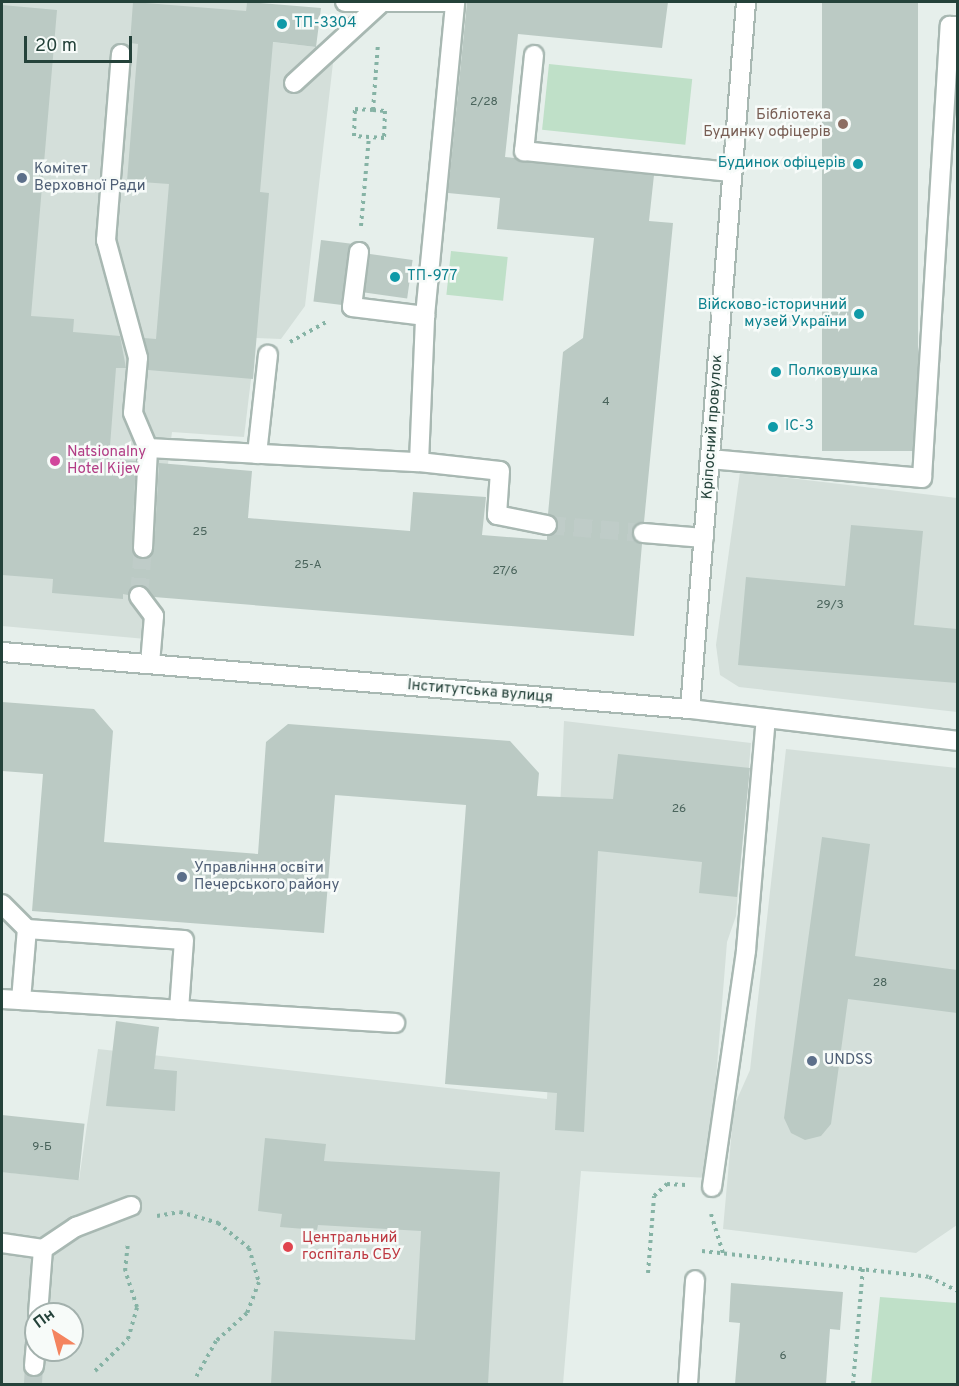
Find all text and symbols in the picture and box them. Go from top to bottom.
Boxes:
place label: ТП-3304 [294,15,357,33]
marker: ТП-3304 [275,17,289,31]
scale bar [27,24,135,62]
text: 20 m [35,35,77,58]
house number: 2/28 [470,96,498,110]
place label: Бібліотека Будинку офіцерів [703,106,831,141]
marker: Бібліотека Будинку офіцерів [836,117,850,131]
place label: Будинок офіцерів [718,155,846,173]
marker: Будинок офіцерів [851,157,865,171]
place label: Комітет Верховної Ради [34,160,146,195]
marker: Комітет Верховної Ради [15,171,29,185]
place label: ТП-977 [407,268,457,286]
marker: ТП-977 [388,270,402,284]
place label: Війсково-історичний музей України [698,296,847,331]
marker: Війсково-історичний музей України [852,307,866,321]
street label: Кріпосний провулок [699,354,727,500]
place label: Полковушка [788,363,878,381]
marker: Полковушка [769,365,783,379]
house number: 4 [602,396,610,410]
place label: ІС-3 [785,418,814,436]
marker: ІС-3 [766,420,780,434]
place label: Natsionalny Hotel Kijev [67,443,146,478]
marker: Natsionalny Hotel Kijev [48,454,62,468]
house number: 25 [193,526,207,540]
house number: 25-А [294,559,322,573]
house number: 27/6 [492,565,518,579]
house number: 29/3 [816,599,844,613]
street label: Інститутська вулиця [407,677,553,707]
house number: 26 [672,803,686,817]
place label: Управління освіти Печерського району [194,859,339,894]
marker: Управління освіти Печерського району [175,870,189,884]
house number: 28 [873,977,887,991]
place label: UNDSS [824,1052,873,1070]
marker: UNDSS [805,1054,819,1068]
house number: 9-Б [32,1141,52,1155]
place label: Центральний госпіталь СБУ [302,1229,401,1264]
marker: Центральний госпіталь СБУ [279,1238,297,1256]
north arrow [24,1302,84,1362]
text: Пн [30,1305,59,1333]
house number: 6 [779,1350,787,1364]

